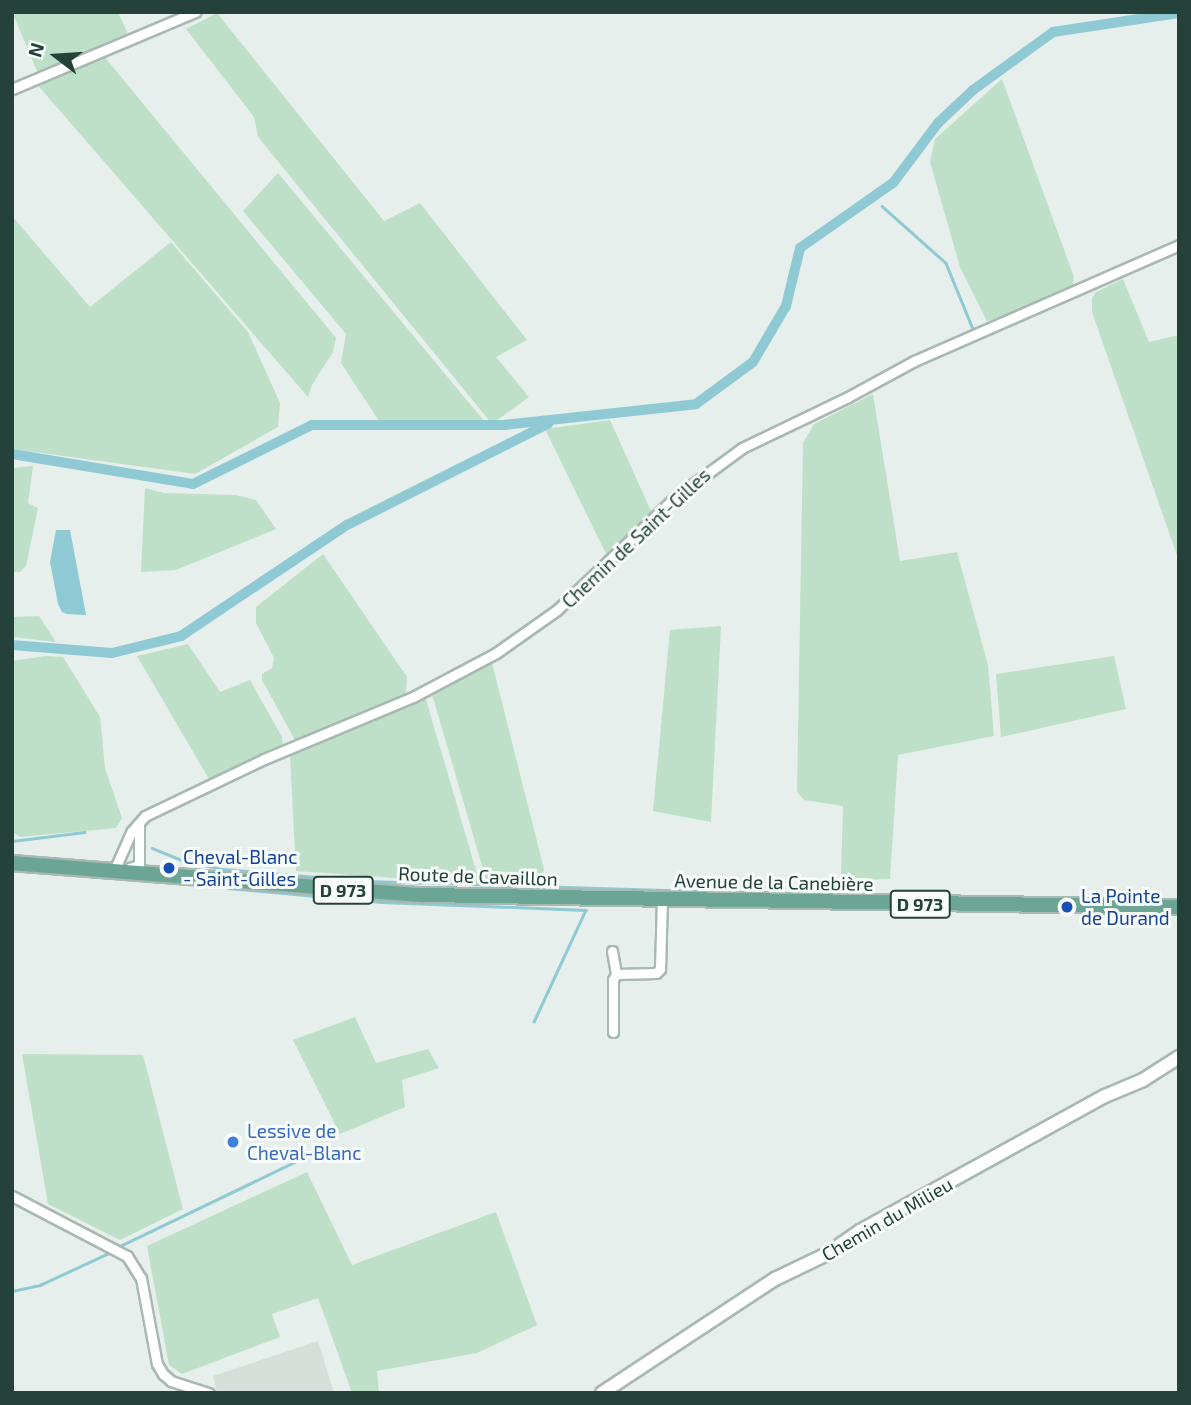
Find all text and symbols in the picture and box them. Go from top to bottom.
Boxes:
north arrow [21,21,91,91]
text: N [22,40,48,60]
street label: Chemin de Saint-Gilles [557,463,715,613]
place label: Cheval-Blanc - Saint-Gilles [183,846,297,890]
marker: Cheval-Blanc - Saint-Gilles [161,860,177,876]
street label: Route de Cavaillon [398,862,558,890]
street label: Avenue de la Canebière [674,869,874,895]
road number: D 973 [312,876,374,904]
place label: La Pointe de Durand [1081,885,1170,929]
road number: D 973 [888,890,951,918]
marker: La Pointe de Durand [1059,899,1075,915]
place label: Lessive de Cheval-Blanc [247,1120,361,1164]
marker: Lessive de Cheval-Blanc [225,1134,241,1150]
street label: Chemin du Milieu [817,1172,957,1266]

